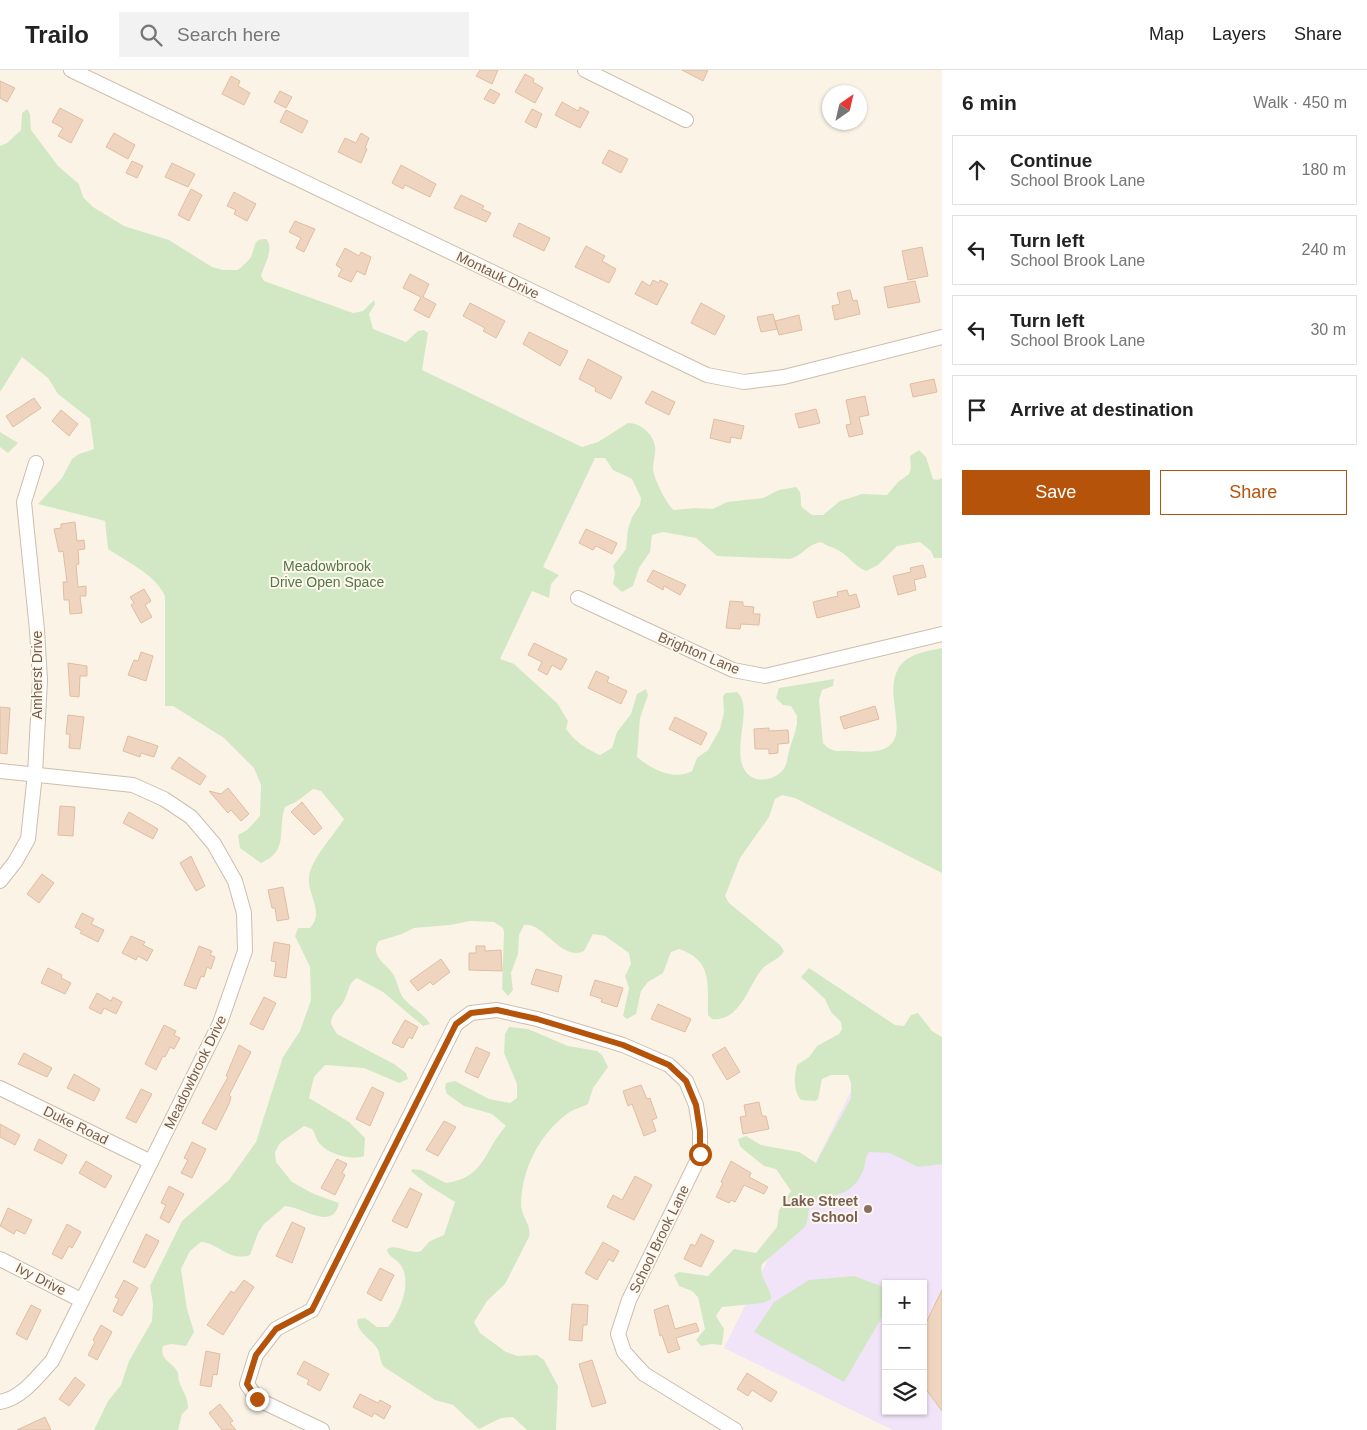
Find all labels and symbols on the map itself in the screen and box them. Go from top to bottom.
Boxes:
north arrow [822,85,867,130]
street label: Montauk Drive [454,248,542,302]
park label: Meadowbrook Drive Open Space [270,558,384,590]
street label: Brighton Lane [656,629,742,677]
street label: Amherst Drive [29,630,45,719]
street label: Meadowbrook Drive [161,1012,230,1131]
street label: Duke Road [41,1102,111,1148]
route start [689,1143,712,1166]
street label: School Brook Lane [626,1182,692,1296]
place label: Lake Street School [783,1193,858,1225]
marker: Lake Street School [862,1203,874,1215]
street label: Ivy Drive [13,1260,69,1299]
route end [246,1388,269,1411]

